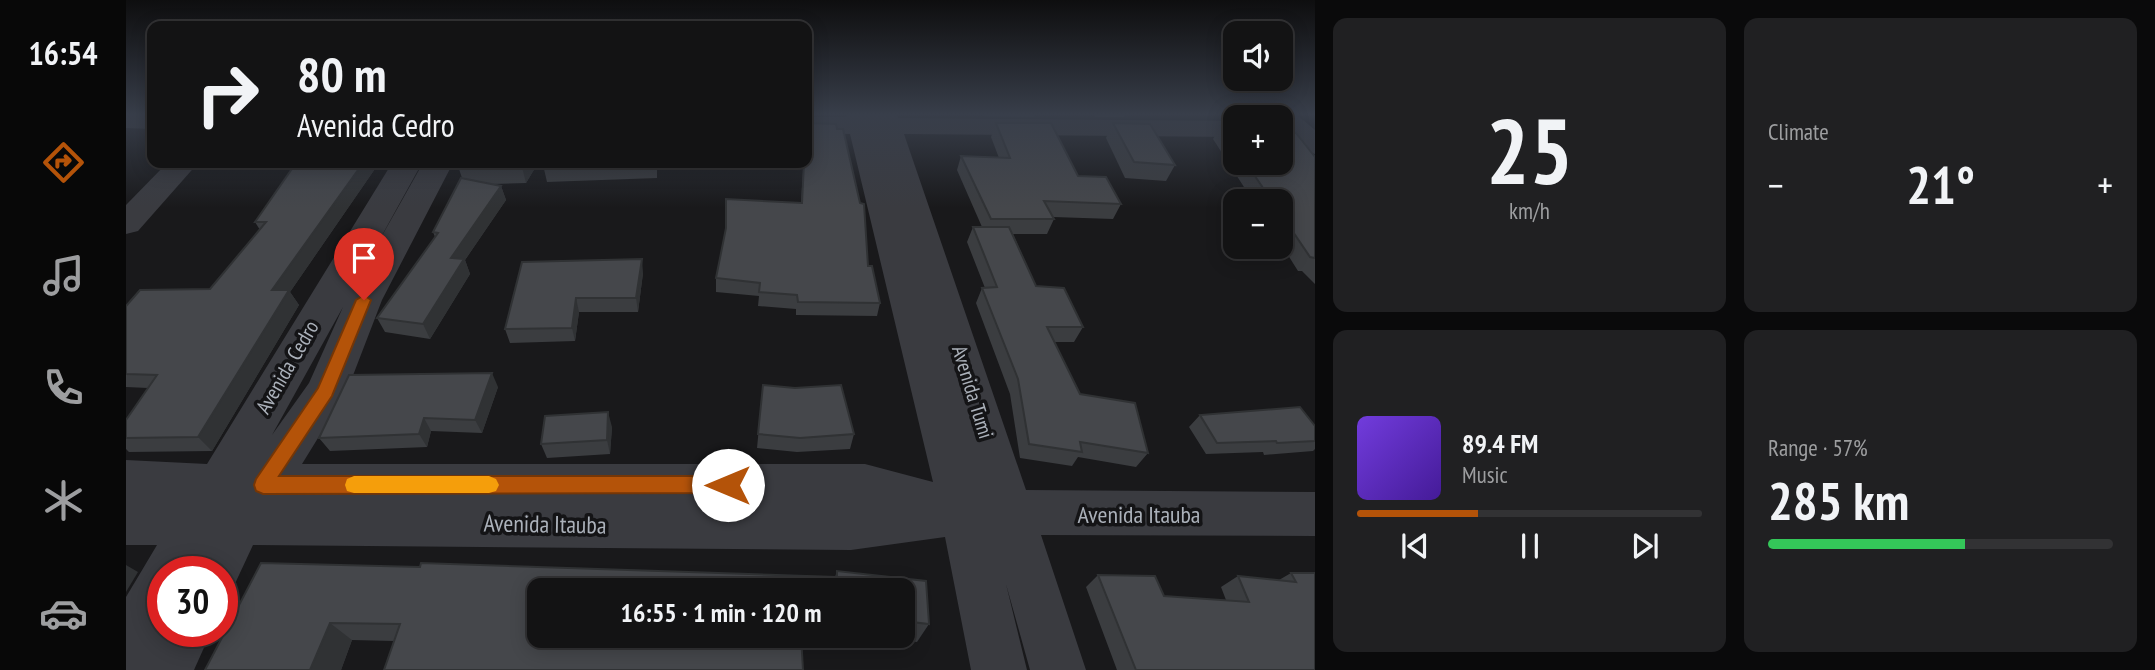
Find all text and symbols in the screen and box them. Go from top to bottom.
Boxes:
map controls [1223,21,1293,259]
button: sound [1223,21,1293,91]
text: 16:54 [28,32,98,74]
text: 80 m [297,42,386,106]
icon: right [182,49,273,140]
text: 25 [1486,91,1573,209]
text: Avenida Cedro [297,104,455,146]
button: + [1223,105,1293,175]
text: Climate [1768,117,1829,146]
icon: directions [39,138,88,187]
text: 21° [1906,151,1975,218]
text: − [1768,160,1784,209]
text: + [2097,160,2113,209]
button: − [1223,189,1293,259]
text: km/h [1509,196,1550,225]
pin [334,228,394,300]
icon: arrive [345,239,383,277]
icon: music [39,251,88,300]
street label: Avenida Cedro [249,315,325,419]
street label: Avenida Tumi [946,342,1000,442]
icon: phone [39,363,88,412]
text: 89.4 FM [1462,427,1538,460]
text: Range · 57% [1768,433,1868,462]
position arrow [691,448,765,522]
text: Music [1462,460,1508,489]
text: 285 km [1768,467,1909,534]
icon: climate [39,476,88,525]
street label: Avenida Itauba [1078,499,1200,530]
street label: Avenida Itauba [483,507,607,541]
icon: previous [1396,527,1434,565]
icon: pause [1511,527,1549,565]
icon: next [1626,527,1664,565]
speed limit sign: 30 [147,556,238,647]
icon: car [39,589,88,638]
text: 16:55 · 1 min · 120 m [621,596,821,629]

